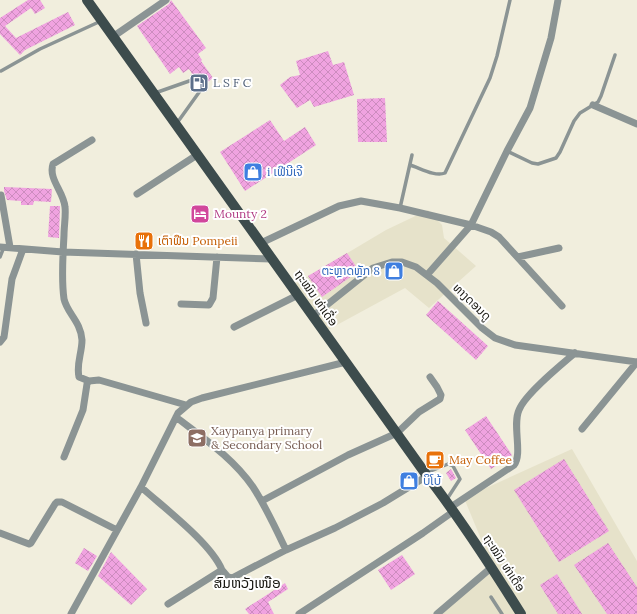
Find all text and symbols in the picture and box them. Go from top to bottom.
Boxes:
fuel station icon: L S F C [188,72,210,94]
place label: L S F C [213,75,252,90]
shop icon: i ເຟີນີເຈີ [242,161,264,183]
place label: i ເຟີນີເຈີ [267,164,303,179]
hotel icon: Mounty 2 [189,203,211,225]
place label: Mounty 2 [214,206,267,221]
restaurant icon: ເຕົາຟືນ Pompeii [133,230,155,252]
place label: ເຕົາຟືນ Pompeii [158,233,238,248]
shop icon: ຕະຫຼາດຫຼັກ 8 [383,260,405,282]
place label: ຕະຫຼາດຫຼັກ 8 [322,263,380,278]
street label: ຖະໝົນ ທ່າເດື່ອ [292,266,343,329]
street label: ທາງດອນດູ [449,280,495,324]
place label: Xaypanya primary & Secondary School [211,423,322,452]
school or university icon: Xaypanya primary & Secondary School [186,427,208,449]
cafe icon: May Coffee [424,449,446,471]
place label: May Coffee [449,452,513,467]
shop icon: ບິໂບ້ [398,470,420,492]
place label: ບິໂບ້ [423,473,441,488]
street label: ຖະໝົນ ທ່າເດື່ອ [480,530,530,594]
district label: ສົມຫວັງເໜືອ [213,574,281,592]

